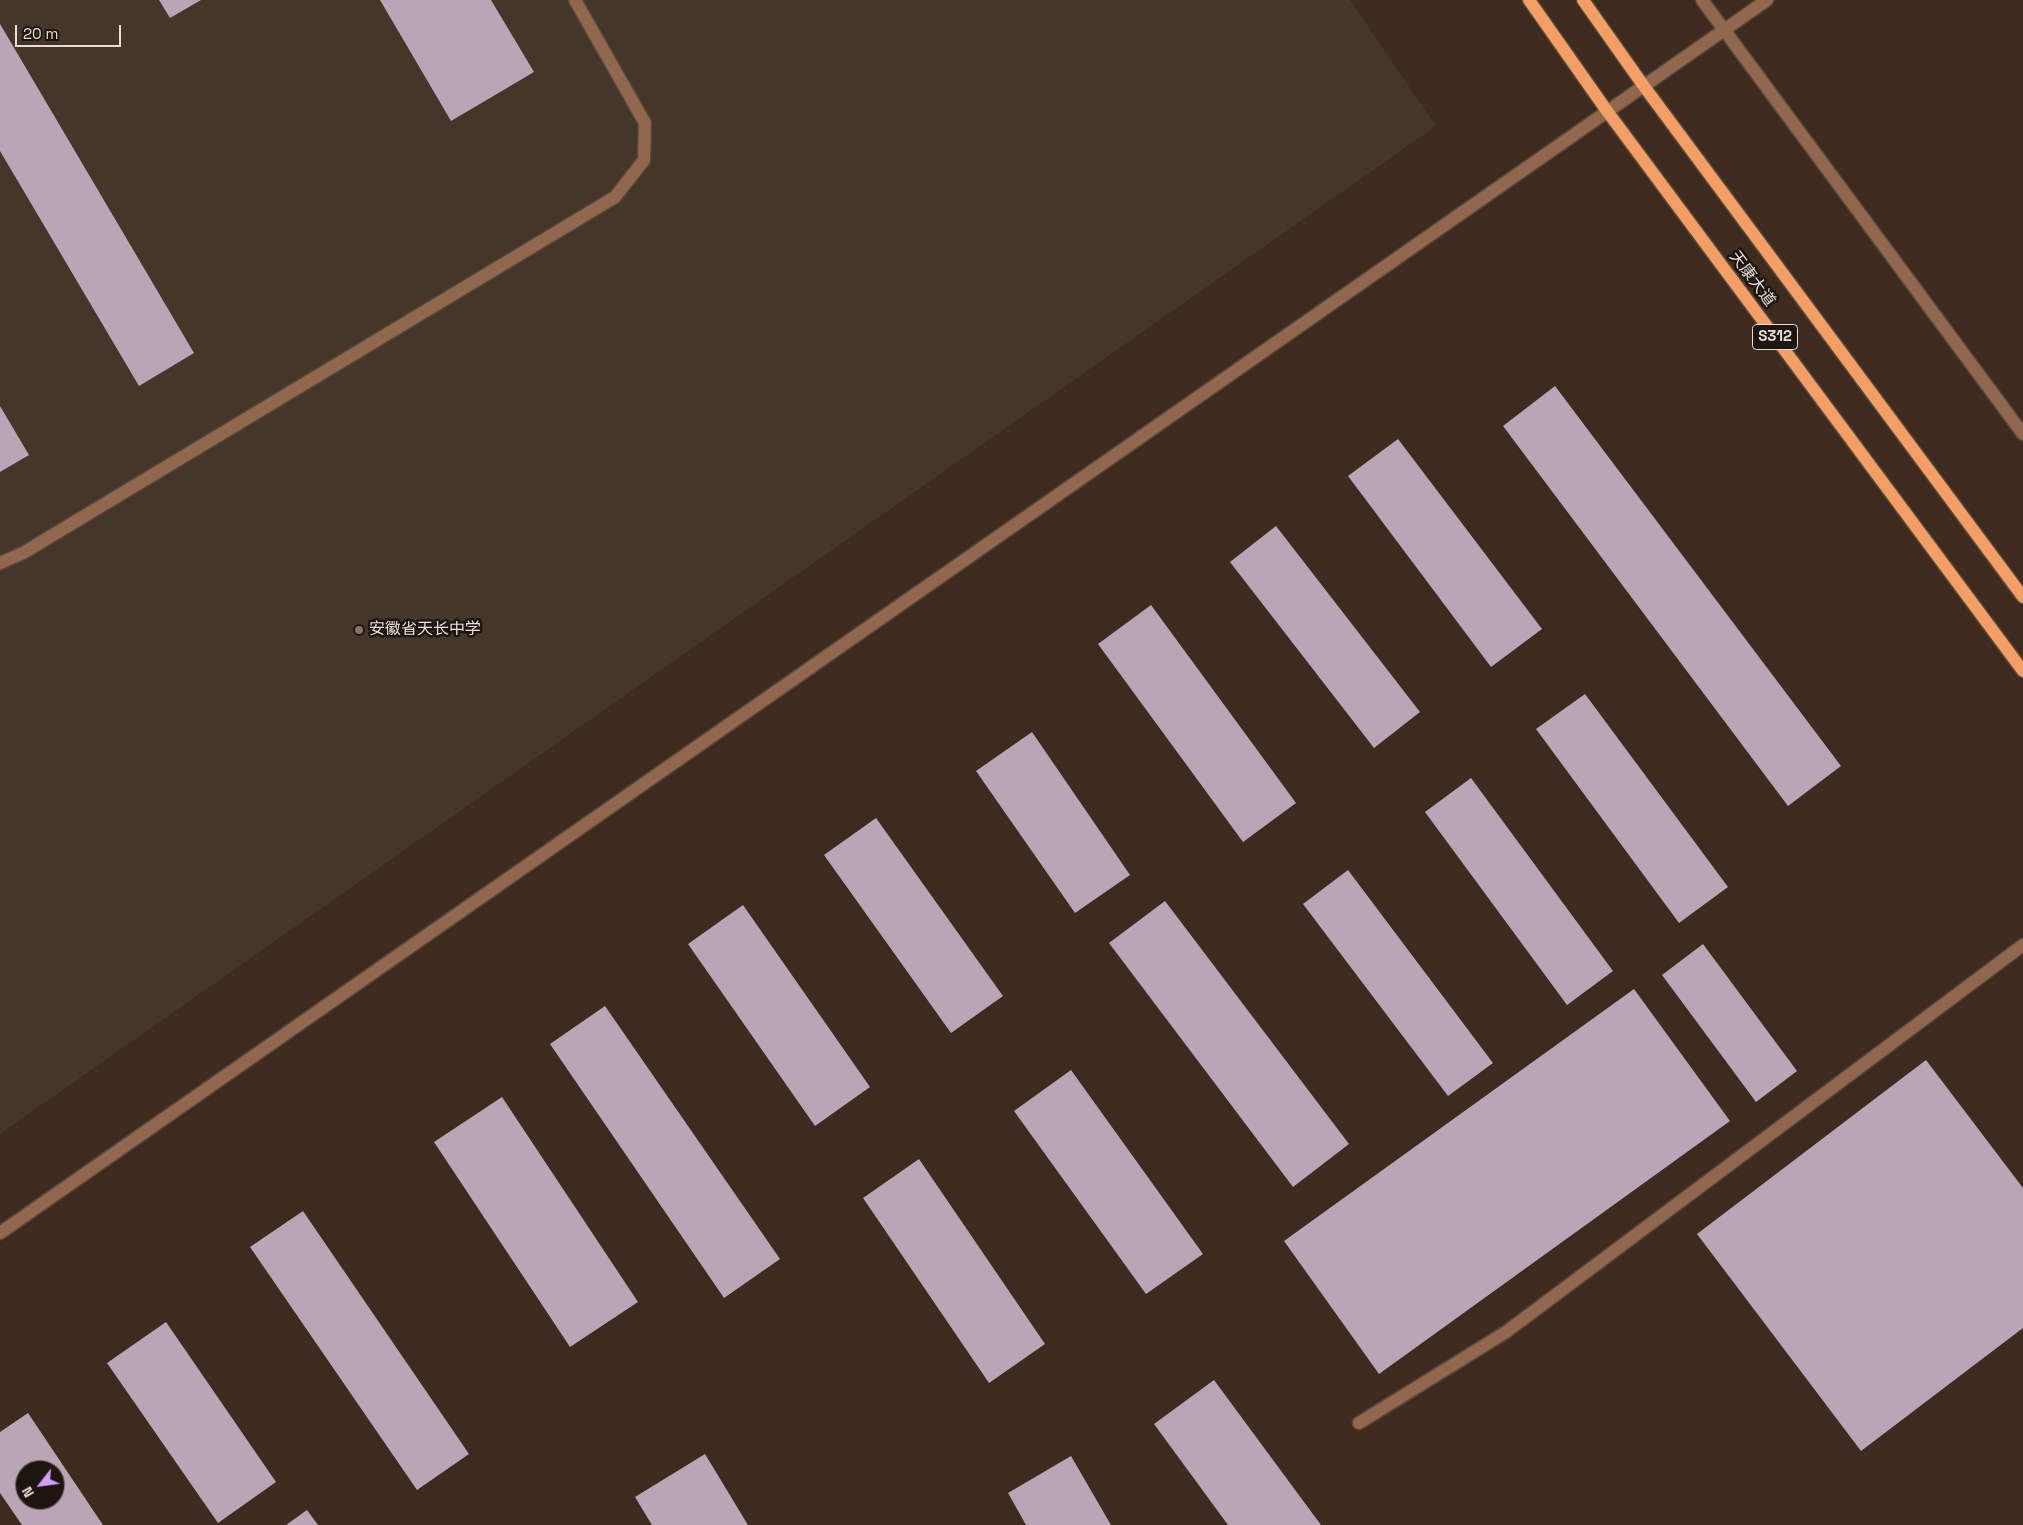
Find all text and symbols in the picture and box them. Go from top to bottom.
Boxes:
scale bar [18,15,124,47]
text: 20 m [23,24,58,43]
street label: 天康大道 [1725,248,1779,310]
road number: S312 [1752,324,1798,350]
place label: 安徽省天长中学 [369,620,481,640]
marker: 安徽省天长中学 [353,624,365,636]
north arrow [15,1460,65,1510]
text: N [18,1483,38,1501]

